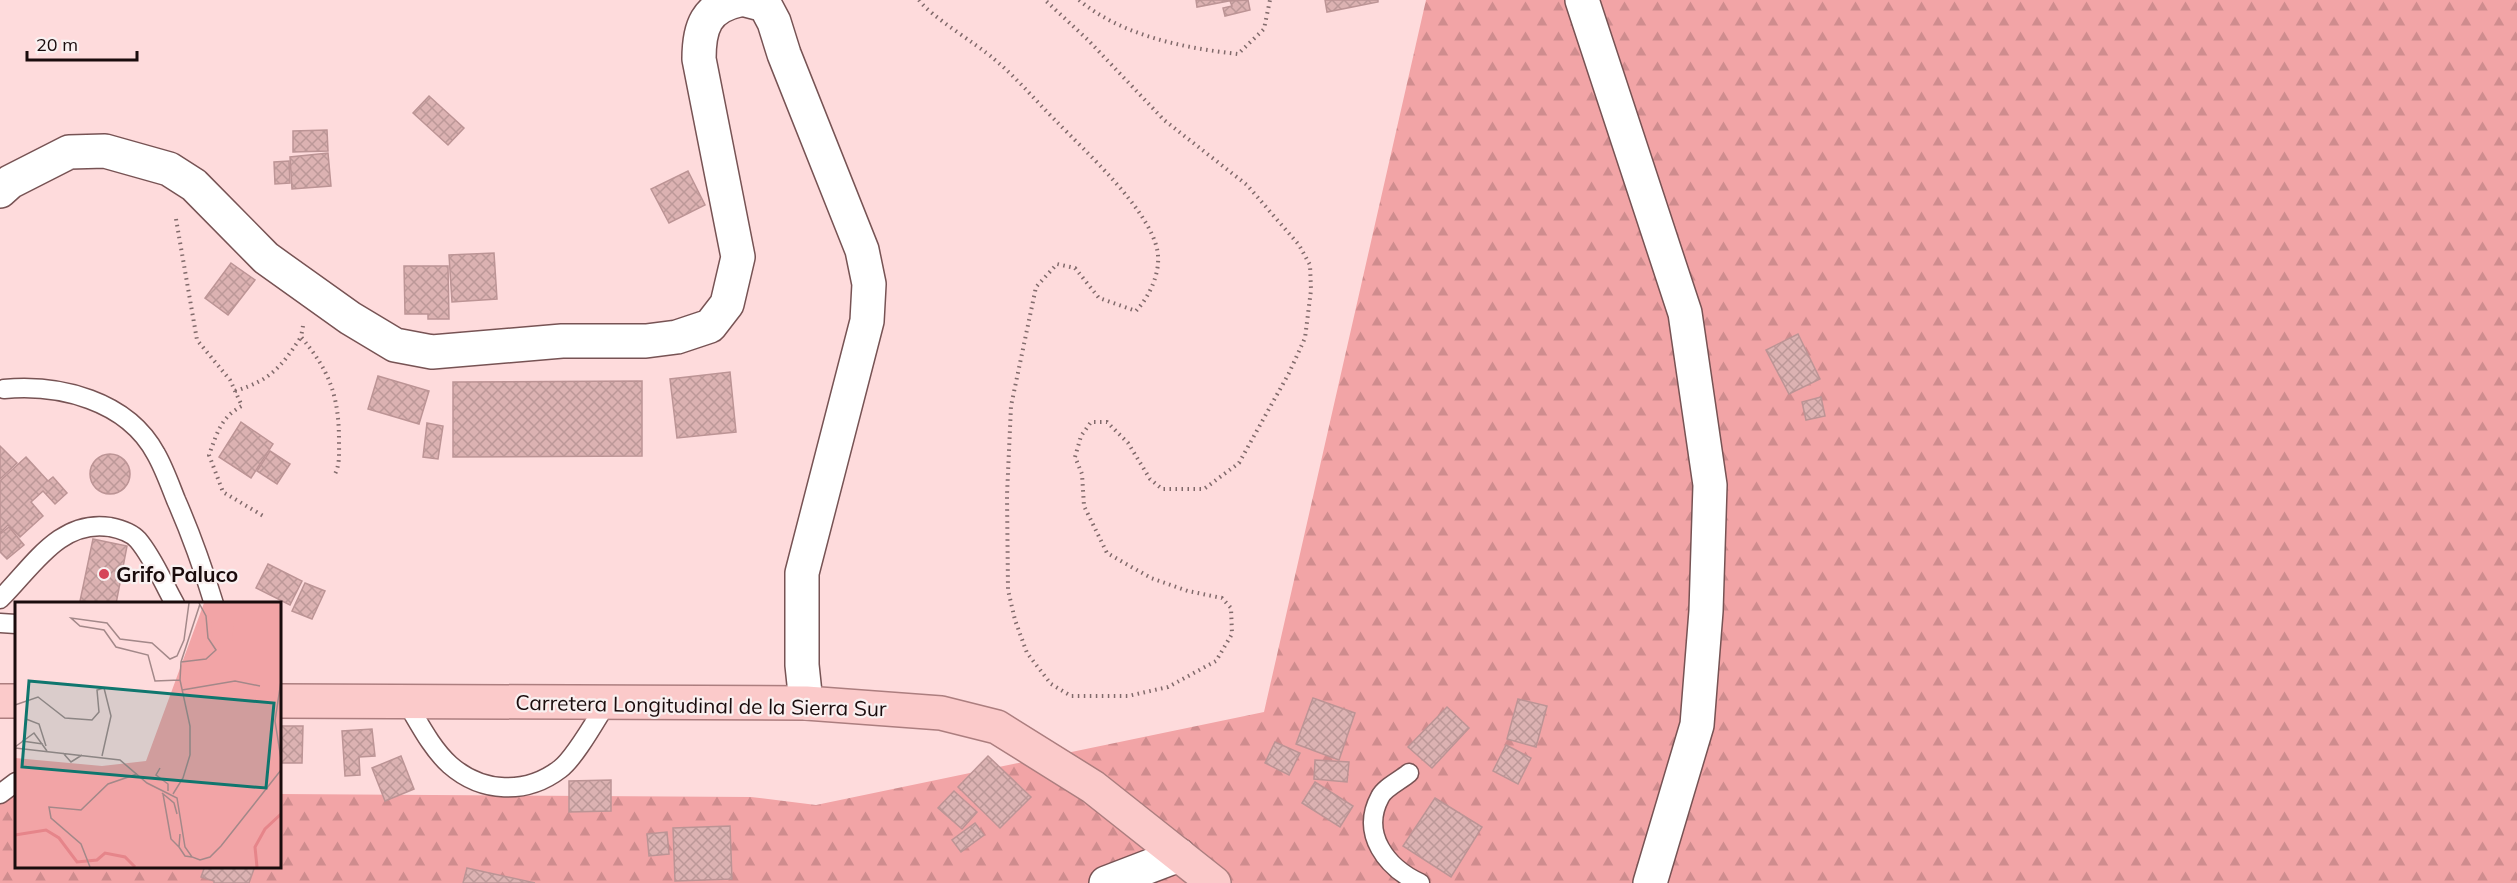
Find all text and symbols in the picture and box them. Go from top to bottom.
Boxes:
scale bar [27,24,136,62]
text: 20 m [36,33,78,56]
place label: Grifo Paluco [116,561,238,587]
marker: Grifo Paluco [97,567,111,581]
inset map [15,602,280,868]
street label: Carretera Longitudinal de la Sierra Sur [515,689,887,721]

